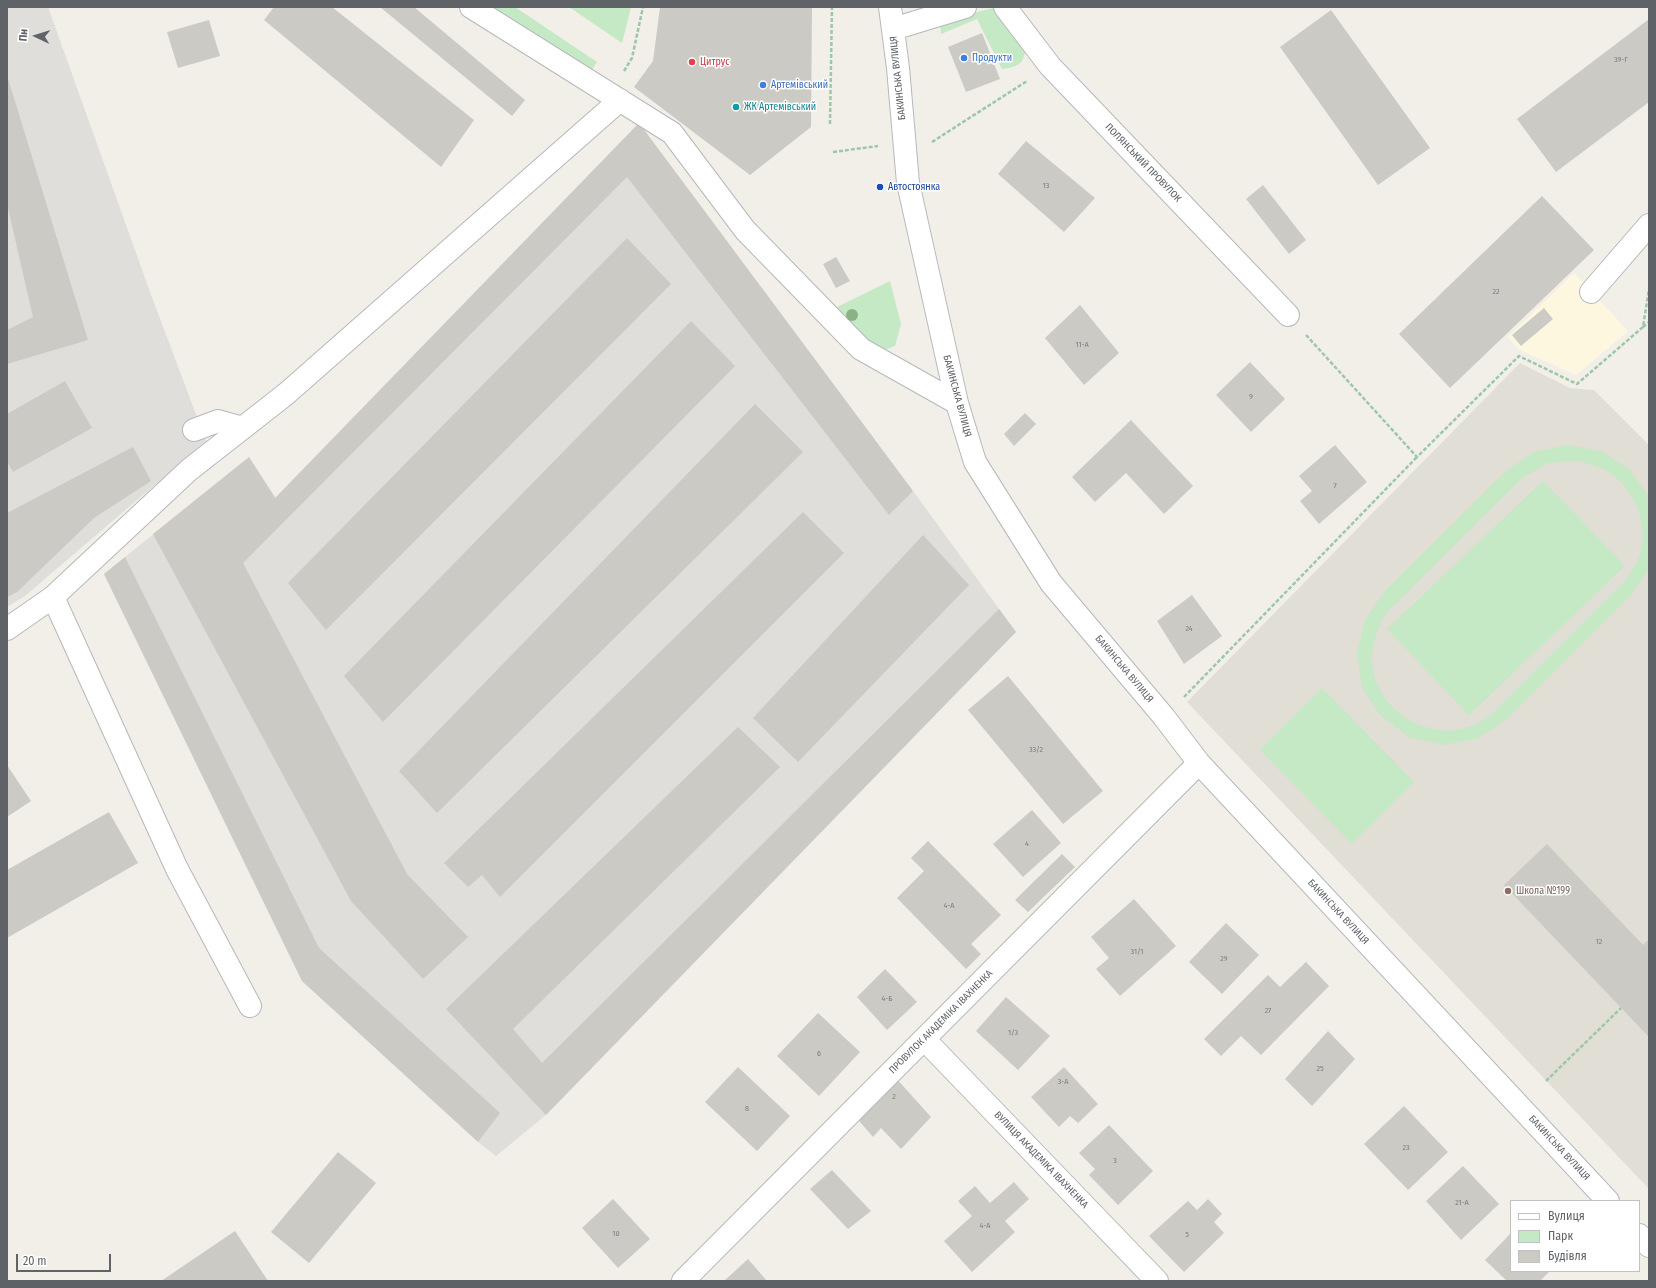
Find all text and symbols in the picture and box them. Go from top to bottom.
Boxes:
north arrow [16,16,56,56]
text: Пн [17,28,30,42]
street label: БАКИНСЬКА ВУЛИЦЯ [888,35,908,121]
place label: Продукти [972,52,1012,64]
marker: Продукти [959,53,969,63]
house number: 39-Г [1614,55,1628,65]
place label: Цитрус [700,56,729,68]
marker: Цитрус [687,57,697,67]
place label: Артемівський [771,79,828,91]
marker: Артемівський [758,80,768,90]
place label: ЖК Артемівський [744,101,816,113]
marker: ЖК Артемівський [731,102,741,112]
street label: ПОЛЯНСЬКИЙ ПРОВУЛОК [1102,121,1184,205]
place label: Автостоянка [888,181,940,193]
house number: 13 [1043,181,1049,191]
marker: Автостоянка [875,182,885,192]
house number: 22 [1492,287,1500,297]
house number: 11-А [1075,340,1089,350]
street label: БАКИНСЬКА ВУЛИЦЯ [940,354,974,438]
house number: 9 [1249,392,1253,402]
house number: 7 [1333,481,1337,491]
house number: 24 [1185,624,1193,634]
street label: БАКИНСЬКА ВУЛИЦЯ [1092,633,1156,705]
house number: 33/2 [1029,745,1043,755]
house number: 4 [1025,839,1029,849]
street label: БАКИНСЬКА ВУЛИЦЯ [1305,877,1371,947]
place label: Школа №199 [1516,885,1570,897]
marker: Школа №199 [1503,886,1513,896]
house number: 4-А [944,901,954,911]
house number: 12 [1596,937,1602,947]
house number: 31/1 [1131,947,1143,957]
house number: 29 [1220,954,1228,964]
street label: ПРОВУЛОК АКАДЕМІКА ІВАХНЕНКА [887,968,995,1076]
house number: 4-Б [881,994,893,1004]
house number: 27 [1265,1006,1271,1016]
house number: 1/3 [1008,1028,1018,1038]
house number: 6 [817,1049,821,1059]
house number: 25 [1316,1064,1324,1074]
house number: 3-А [1058,1077,1068,1087]
house number: 2 [892,1092,896,1102]
house number: 8 [745,1104,749,1114]
street label: ВУЛИЦЯ АКАДЕМІКА ІВАХНЕНКА [992,1109,1090,1211]
street label: БАКИНСЬКА ВУЛИЦЯ [1526,1113,1592,1183]
house number: 23 [1402,1143,1410,1153]
house number: 3 [1113,1156,1117,1166]
house number: 21-А [1455,1198,1469,1208]
legend [1510,1200,1640,1272]
text: Вулиця [1548,1209,1585,1223]
house number: 4-А [980,1221,990,1231]
house number: 10 [612,1229,620,1239]
text: Парк [1548,1229,1573,1243]
house number: 5 [1185,1230,1189,1240]
scale bar [18,1246,113,1272]
text: Будівля [1548,1249,1587,1263]
text: 20 m [23,1254,47,1268]

